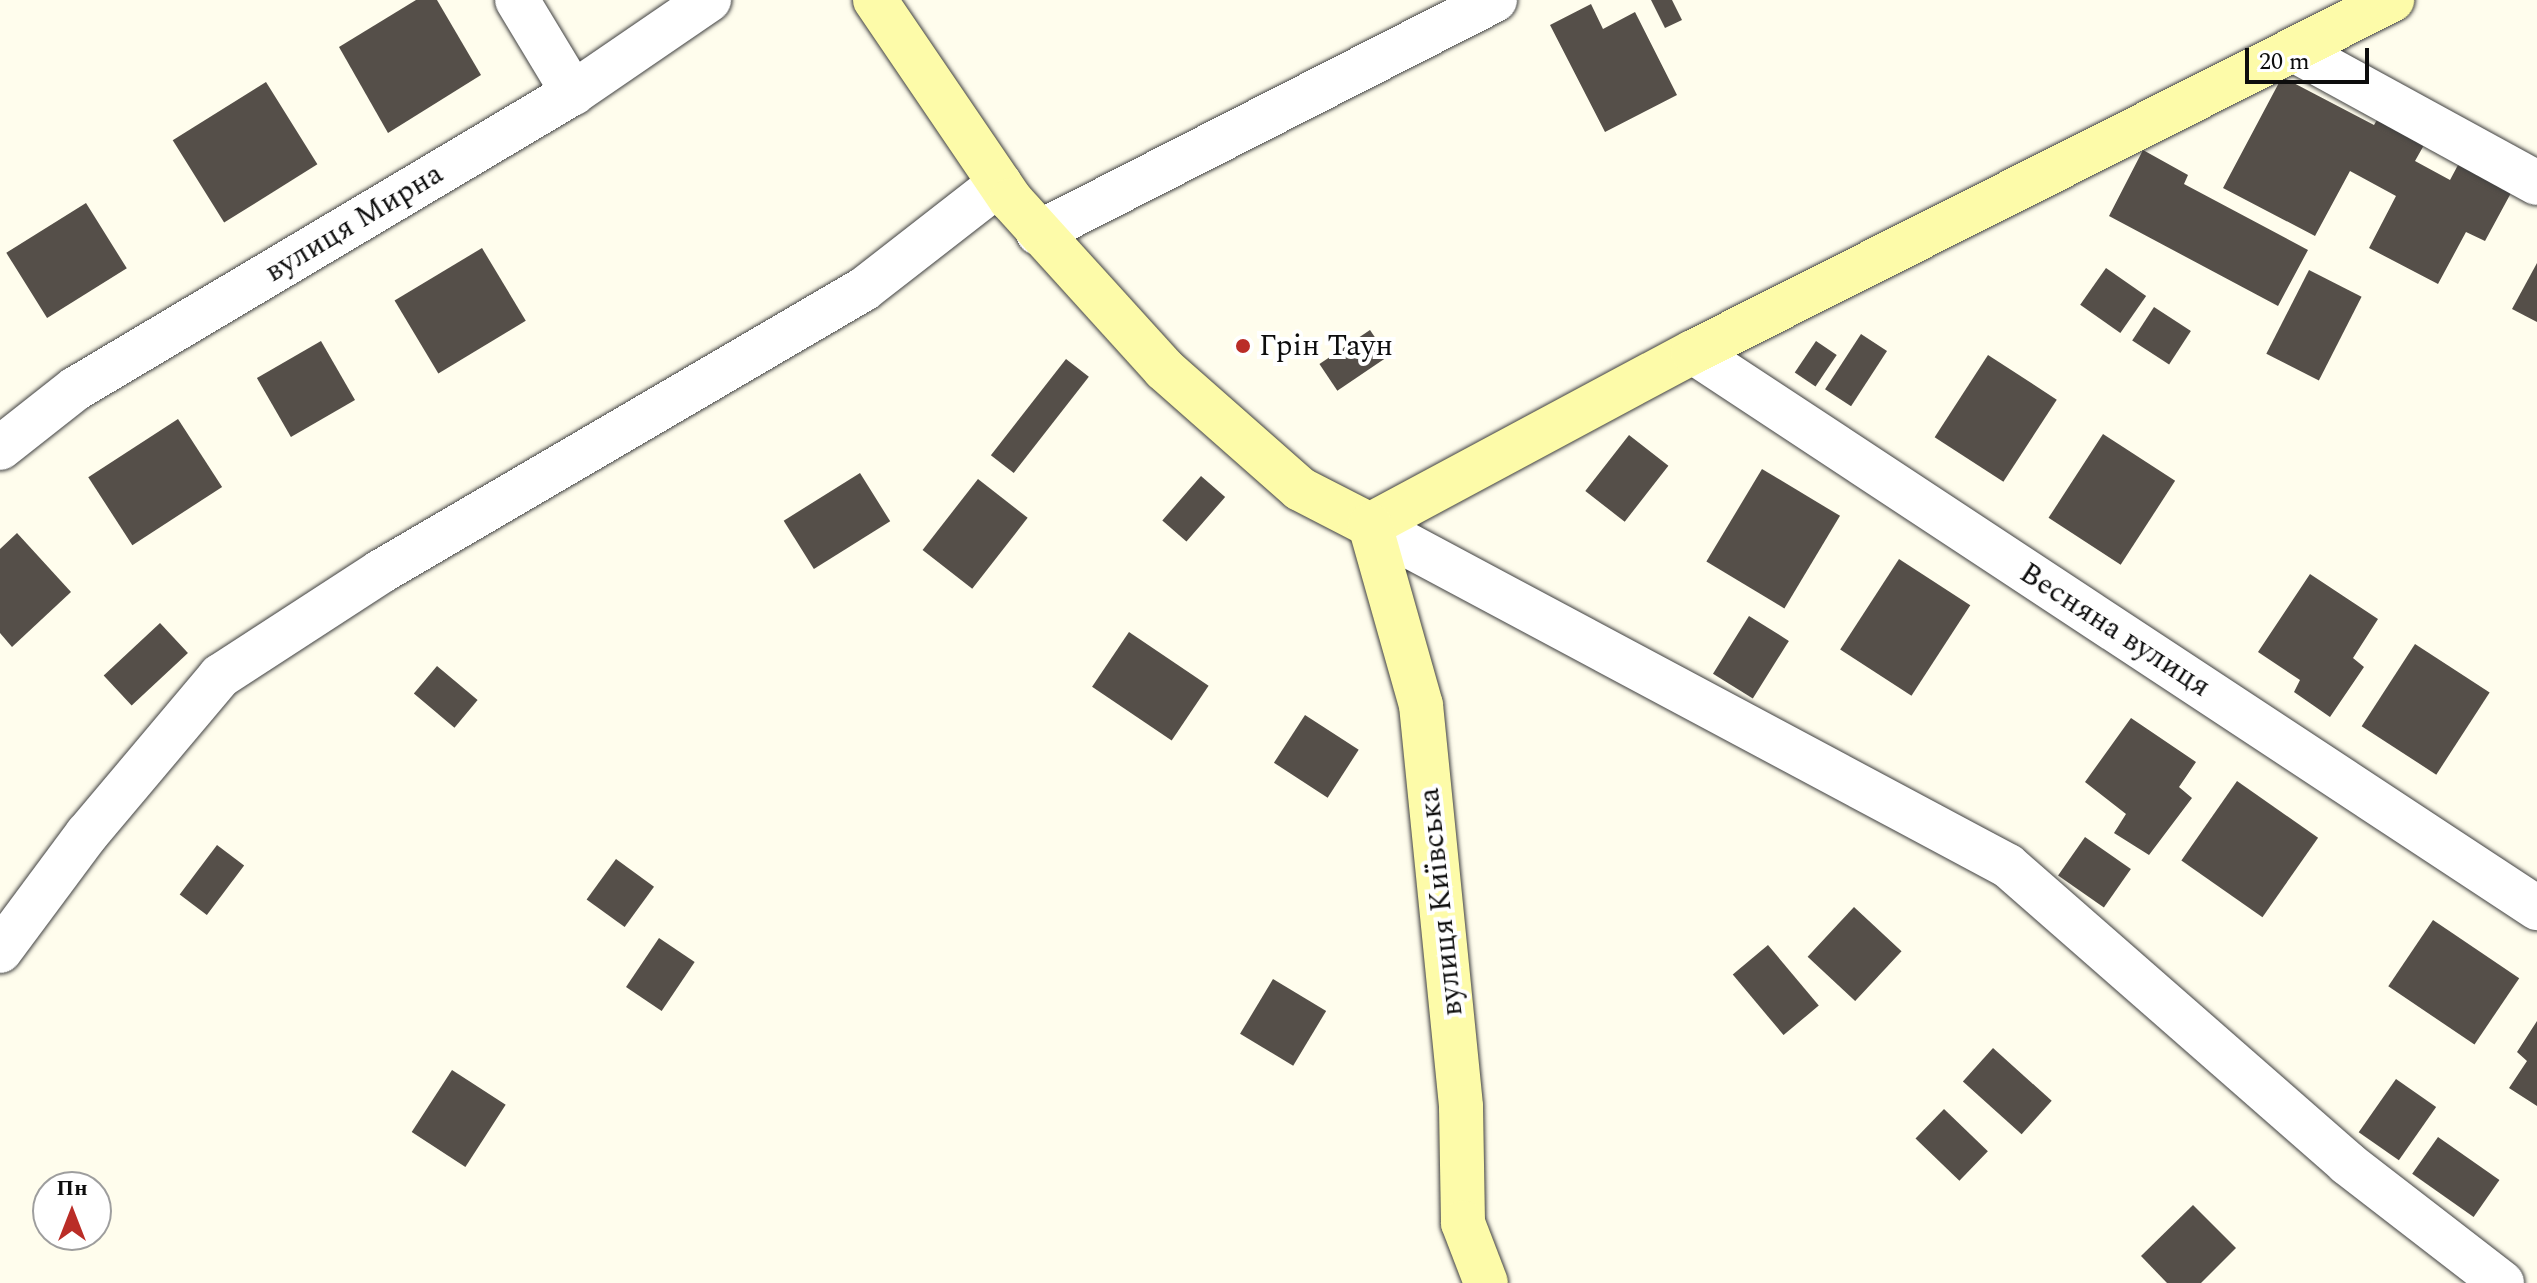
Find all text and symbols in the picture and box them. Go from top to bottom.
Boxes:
scale bar [2249,32,2373,82]
text: 20 m [2259,44,2310,80]
street label: вулиця Мирна [258,156,450,290]
place label: Грін Таун [1259,328,1393,364]
marker: Грін Таун [1234,337,1252,355]
street label: Весняна вулиця [2013,555,2217,705]
street label: вулиця Київська [1411,786,1471,1018]
north arrow [32,1171,112,1251]
text: Пн [56,1172,88,1205]

